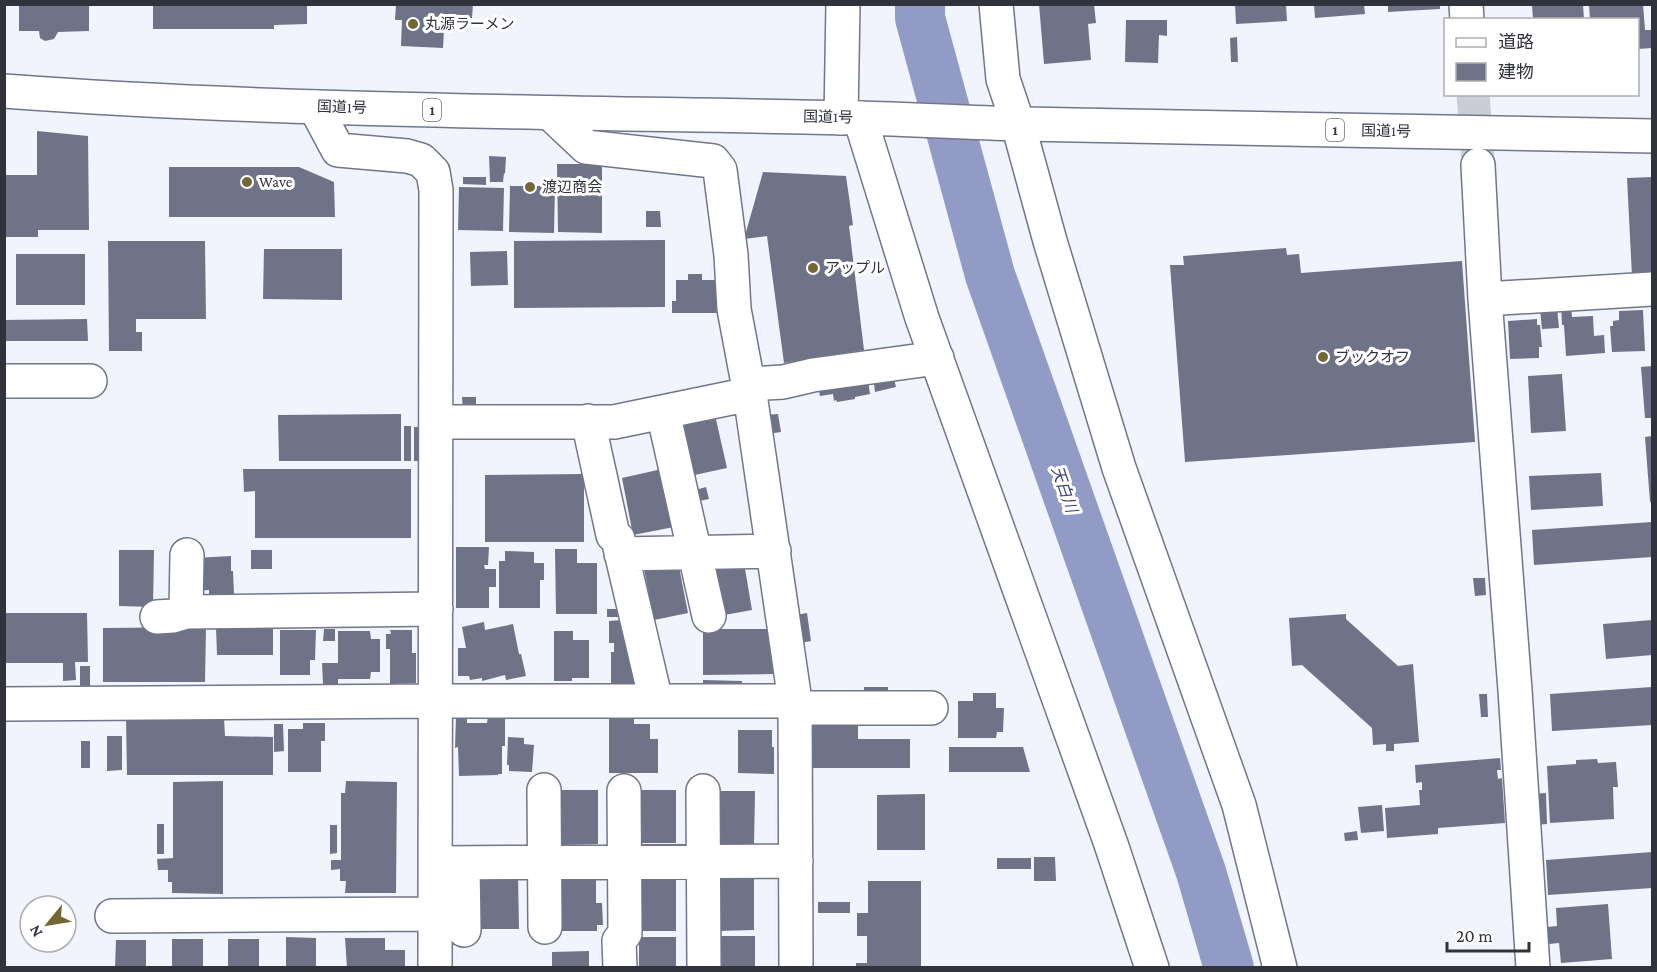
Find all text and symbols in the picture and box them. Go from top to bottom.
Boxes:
place label: 丸源ラーメン [425,16,514,32]
marker: 丸源ラーメン [406,17,420,31]
legend [1444,18,1639,96]
text: 道路 [1498,32,1534,52]
text: 建物 [1498,62,1534,82]
street label: 国道1号 [317,98,367,116]
road number: 1 [423,99,441,121]
street label: 国道1号 [803,109,853,125]
road number: 1 [1326,119,1344,141]
street label: 国道1号 [1361,123,1411,139]
place label: Wave [259,174,293,190]
marker: Wave [240,175,254,189]
place label: 渡辺商会 [542,179,602,195]
marker: 渡辺商会 [523,180,537,194]
place label: アップル [825,260,885,276]
marker: アップル [806,261,820,275]
place label: ブックオフ [1335,349,1410,365]
marker: ブックオフ [1316,350,1330,364]
water label: 天白川 [1049,464,1081,517]
north arrow [18,894,78,954]
scale bar [1447,915,1530,953]
text: N [25,922,46,940]
text: 20 m [1456,926,1493,946]

